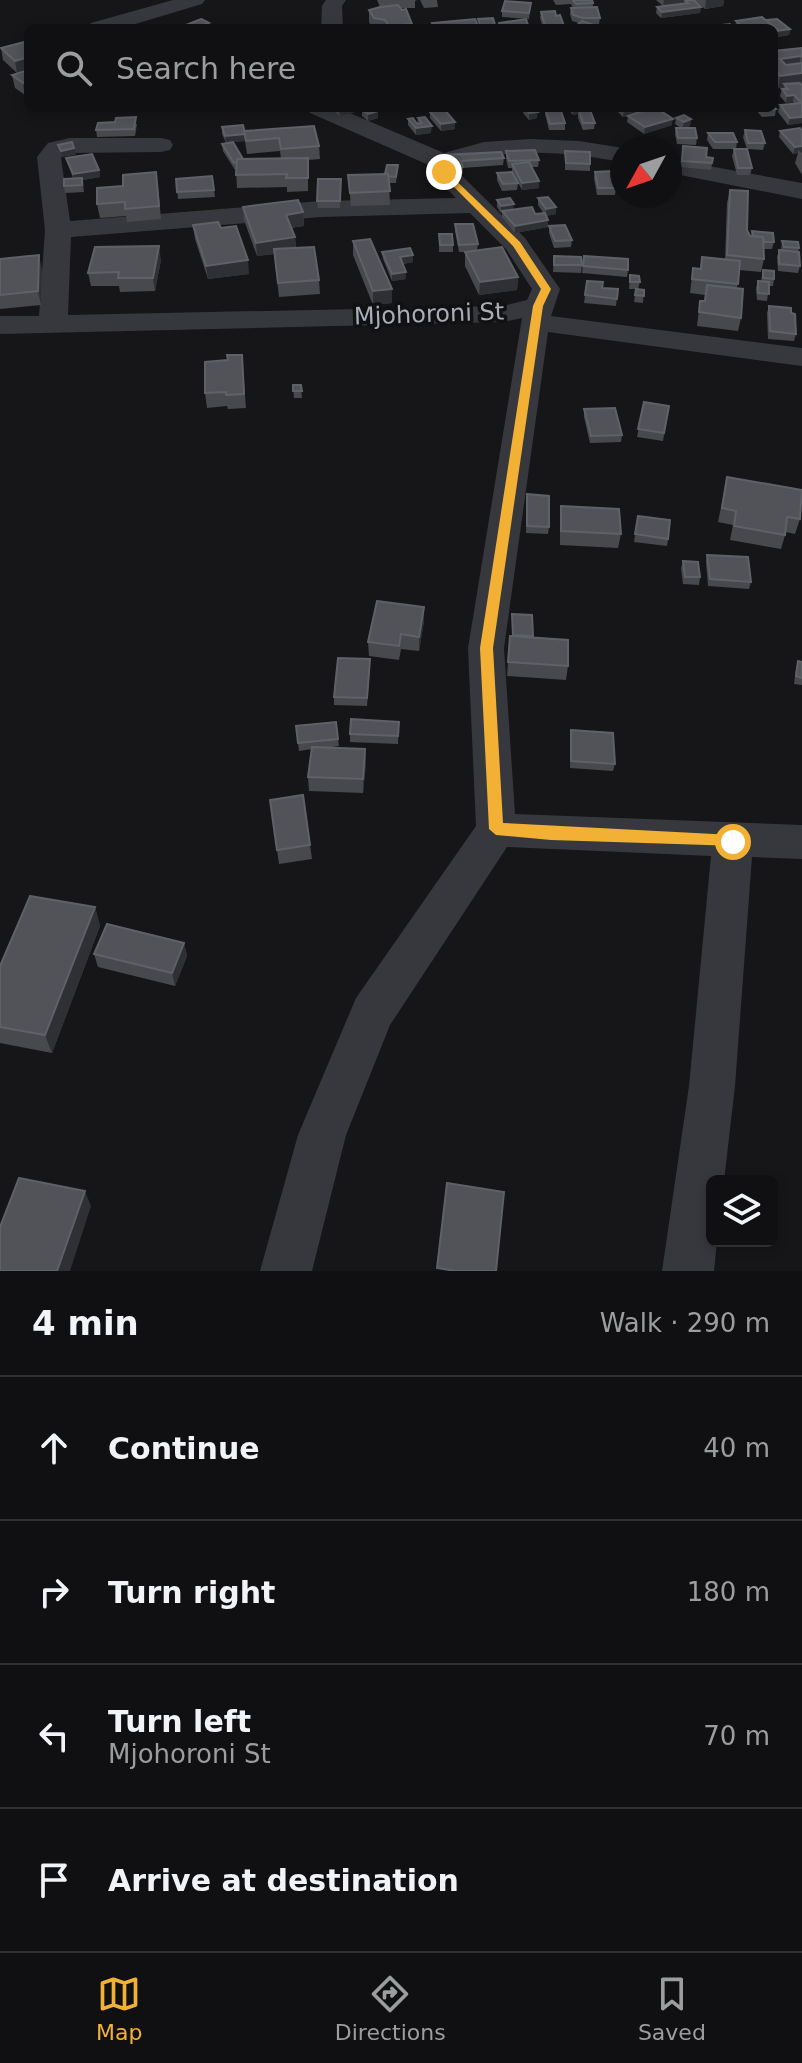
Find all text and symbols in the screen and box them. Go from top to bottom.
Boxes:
search box [24,24,778,112]
icon: search [52,46,96,90]
text: Search here [116,51,296,86]
north arrow [610,136,682,208]
route end [426,154,462,190]
street label: Mjohoroni St [353,297,505,331]
route start [715,824,751,860]
map controls [706,1175,778,1247]
button: layers [706,1175,778,1247]
text: 4 min [32,1303,139,1343]
text: Walk · 290 m [600,1308,770,1338]
icon: ahead [32,1426,76,1470]
text: Continue [108,1431,260,1466]
text: 40 m [703,1433,770,1463]
icon: right [32,1570,76,1614]
text: Turn right [108,1575,275,1610]
text: 180 m [687,1577,770,1607]
text: Turn left [108,1704,251,1739]
icon: left [32,1714,76,1758]
text: 70 m [703,1721,770,1751]
text: Mjohoroni St [108,1739,271,1769]
icon: arrive [32,1858,76,1902]
text: Arrive at destination [108,1863,459,1898]
tab: Map [96,1972,143,2045]
tab: Directions [335,1972,446,2045]
tab: Saved [638,1972,706,2045]

